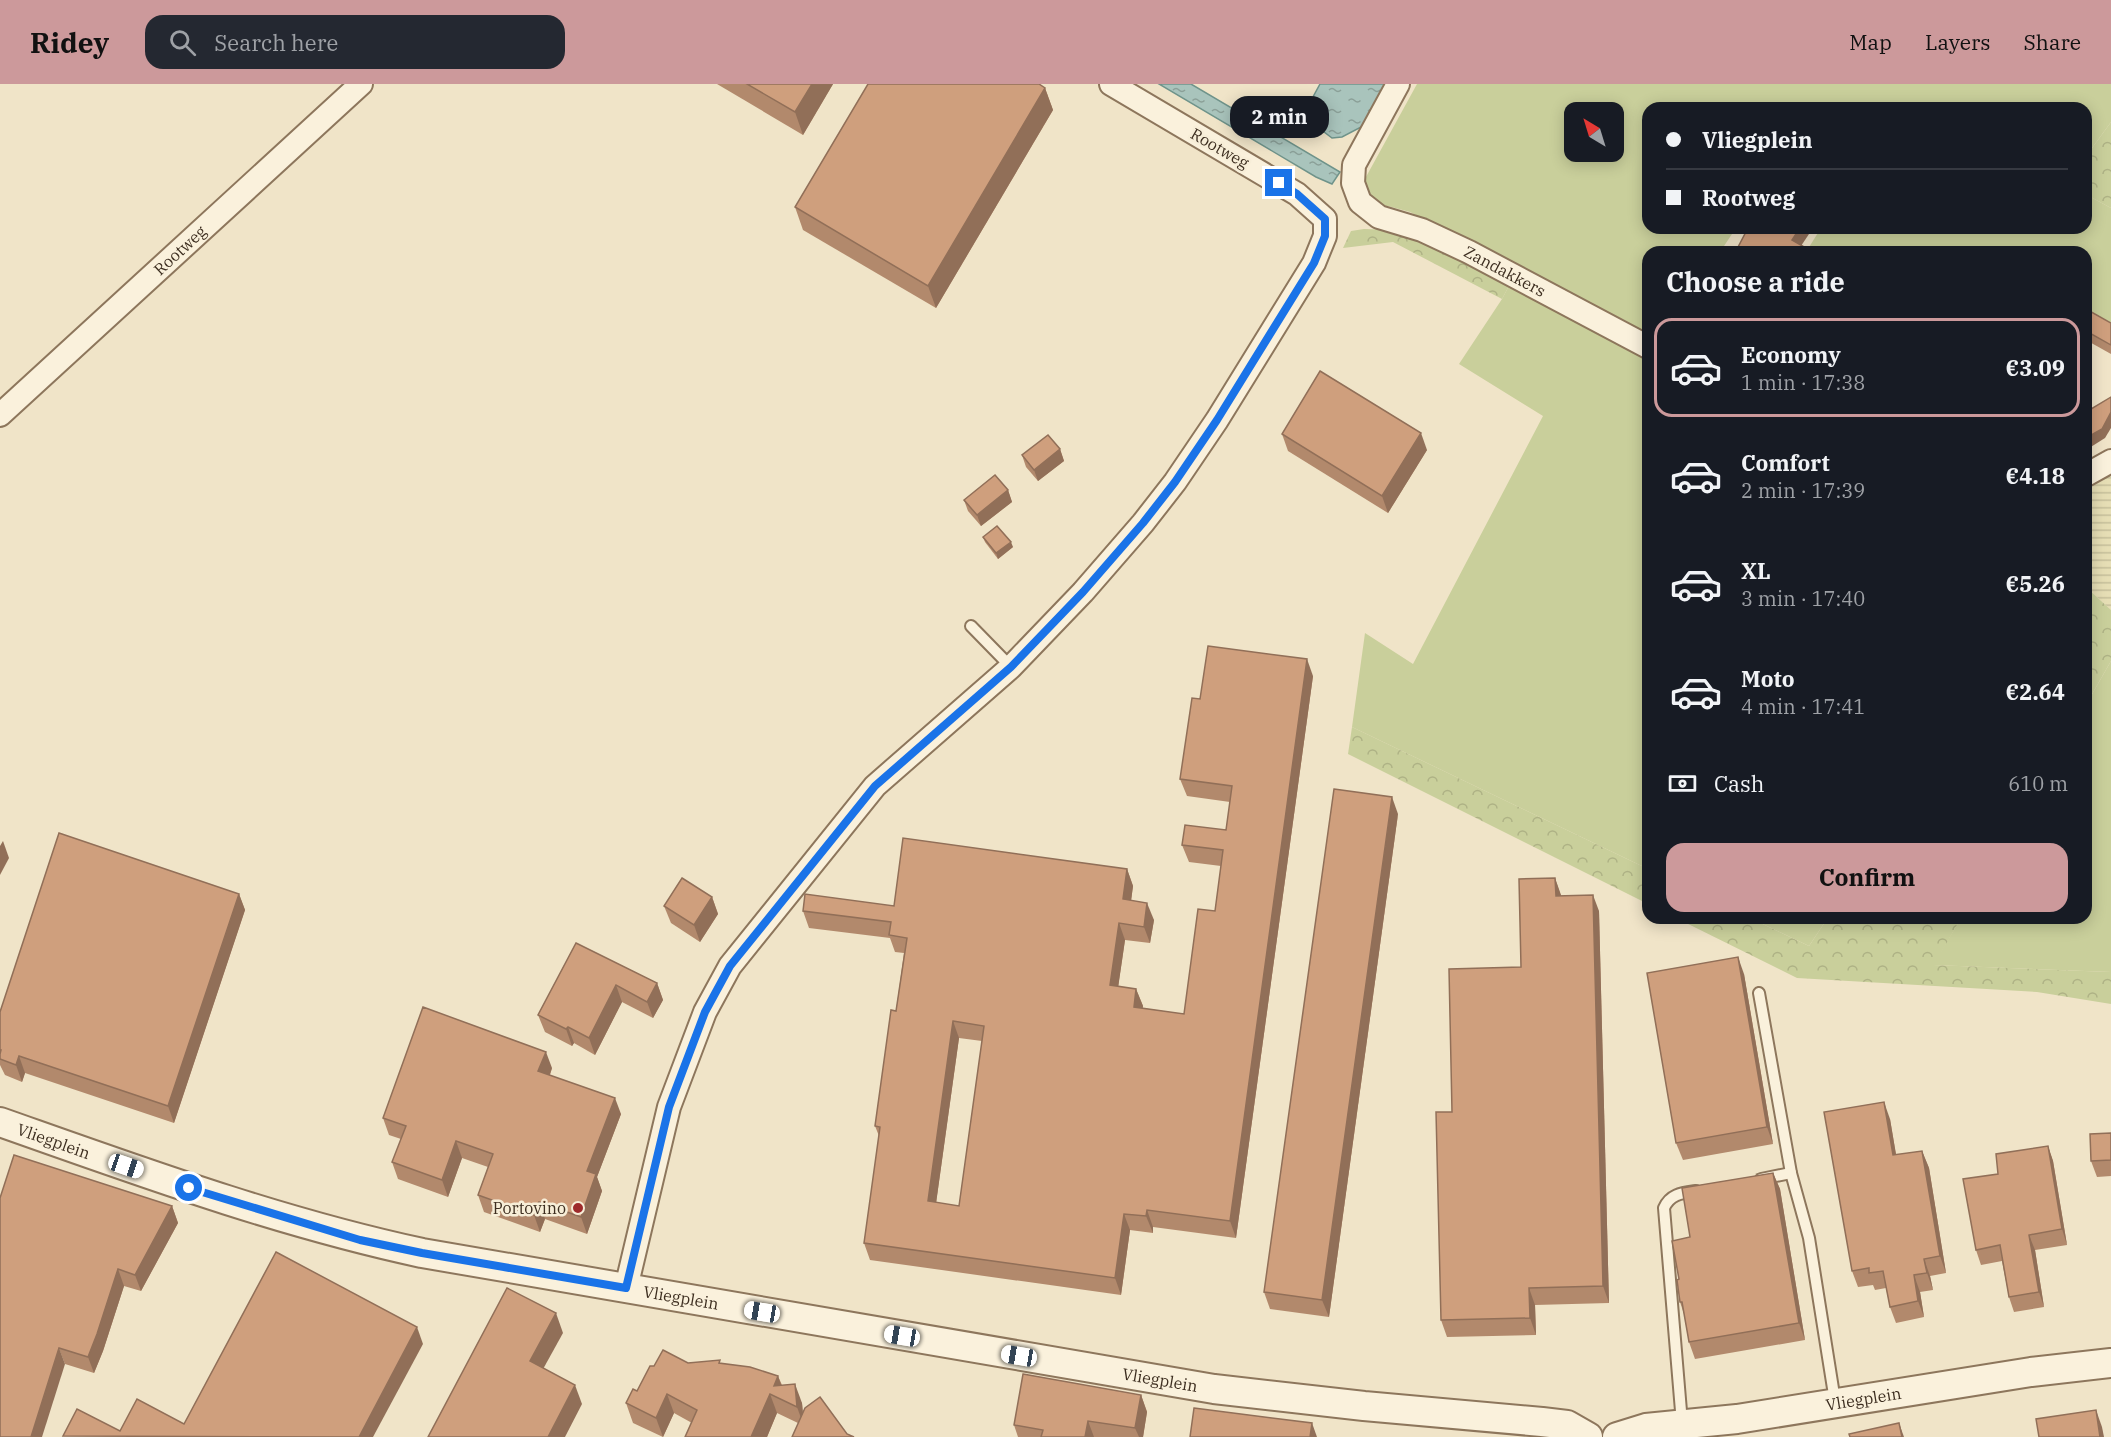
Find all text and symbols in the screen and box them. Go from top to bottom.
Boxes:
search box [145,15,565,69]
text: Ridey [30,24,109,61]
icon: search [166,26,199,59]
text: Search here [214,28,338,57]
text: Map [1849,28,1892,56]
text: Layers [1925,28,1991,56]
text: Share [2024,28,2081,56]
callout: 2 min [1230,96,1328,138]
north arrow [1564,102,1624,162]
map controls [1564,102,1624,162]
text: 2 min [1252,103,1308,130]
street label: Rootweg [1187,123,1253,173]
text: Vliegplein [1702,125,1813,154]
route end [1265,169,1292,196]
text: Rootweg [1702,183,1795,212]
street label: Rootweg [149,221,210,279]
street label: Zandakkers [1461,241,1549,301]
text: Choose a ride [1666,264,1845,299]
text: Economy [1741,340,1841,369]
icon: car [1669,341,1723,395]
text: €3.09 [2006,353,2065,382]
text: 1 min · 17:38 [1741,369,1865,396]
text: Comfort [1741,448,1830,477]
icon: car [1669,449,1723,503]
text: €4.18 [2006,461,2065,490]
text: 2 min · 17:39 [1741,477,1865,504]
text: XL [1741,556,1771,585]
icon: car [1669,557,1723,611]
text: €5.26 [2006,569,2065,598]
text: 3 min · 17:40 [1741,585,1865,612]
text: Moto [1741,664,1795,693]
icon: car [1669,665,1723,719]
text: €2.64 [2006,677,2065,706]
text: 4 min · 17:41 [1741,693,1865,720]
icon: cash [1666,767,1699,800]
text: Cash [1714,769,1765,798]
text: 610 m [2008,770,2068,797]
button: Confirm [1666,843,2068,912]
street label: Vliegplein [14,1119,93,1163]
car [106,1152,146,1180]
route start [175,1174,202,1201]
place label: Portovino [493,1198,566,1218]
marker: Portovino [571,1201,585,1215]
street label: Vliegplein [642,1281,720,1314]
car [743,1300,781,1324]
car [883,1324,921,1348]
car [1000,1344,1038,1368]
street label: Vliegplein [1121,1363,1199,1396]
street label: Vliegplein [1824,1383,1903,1415]

